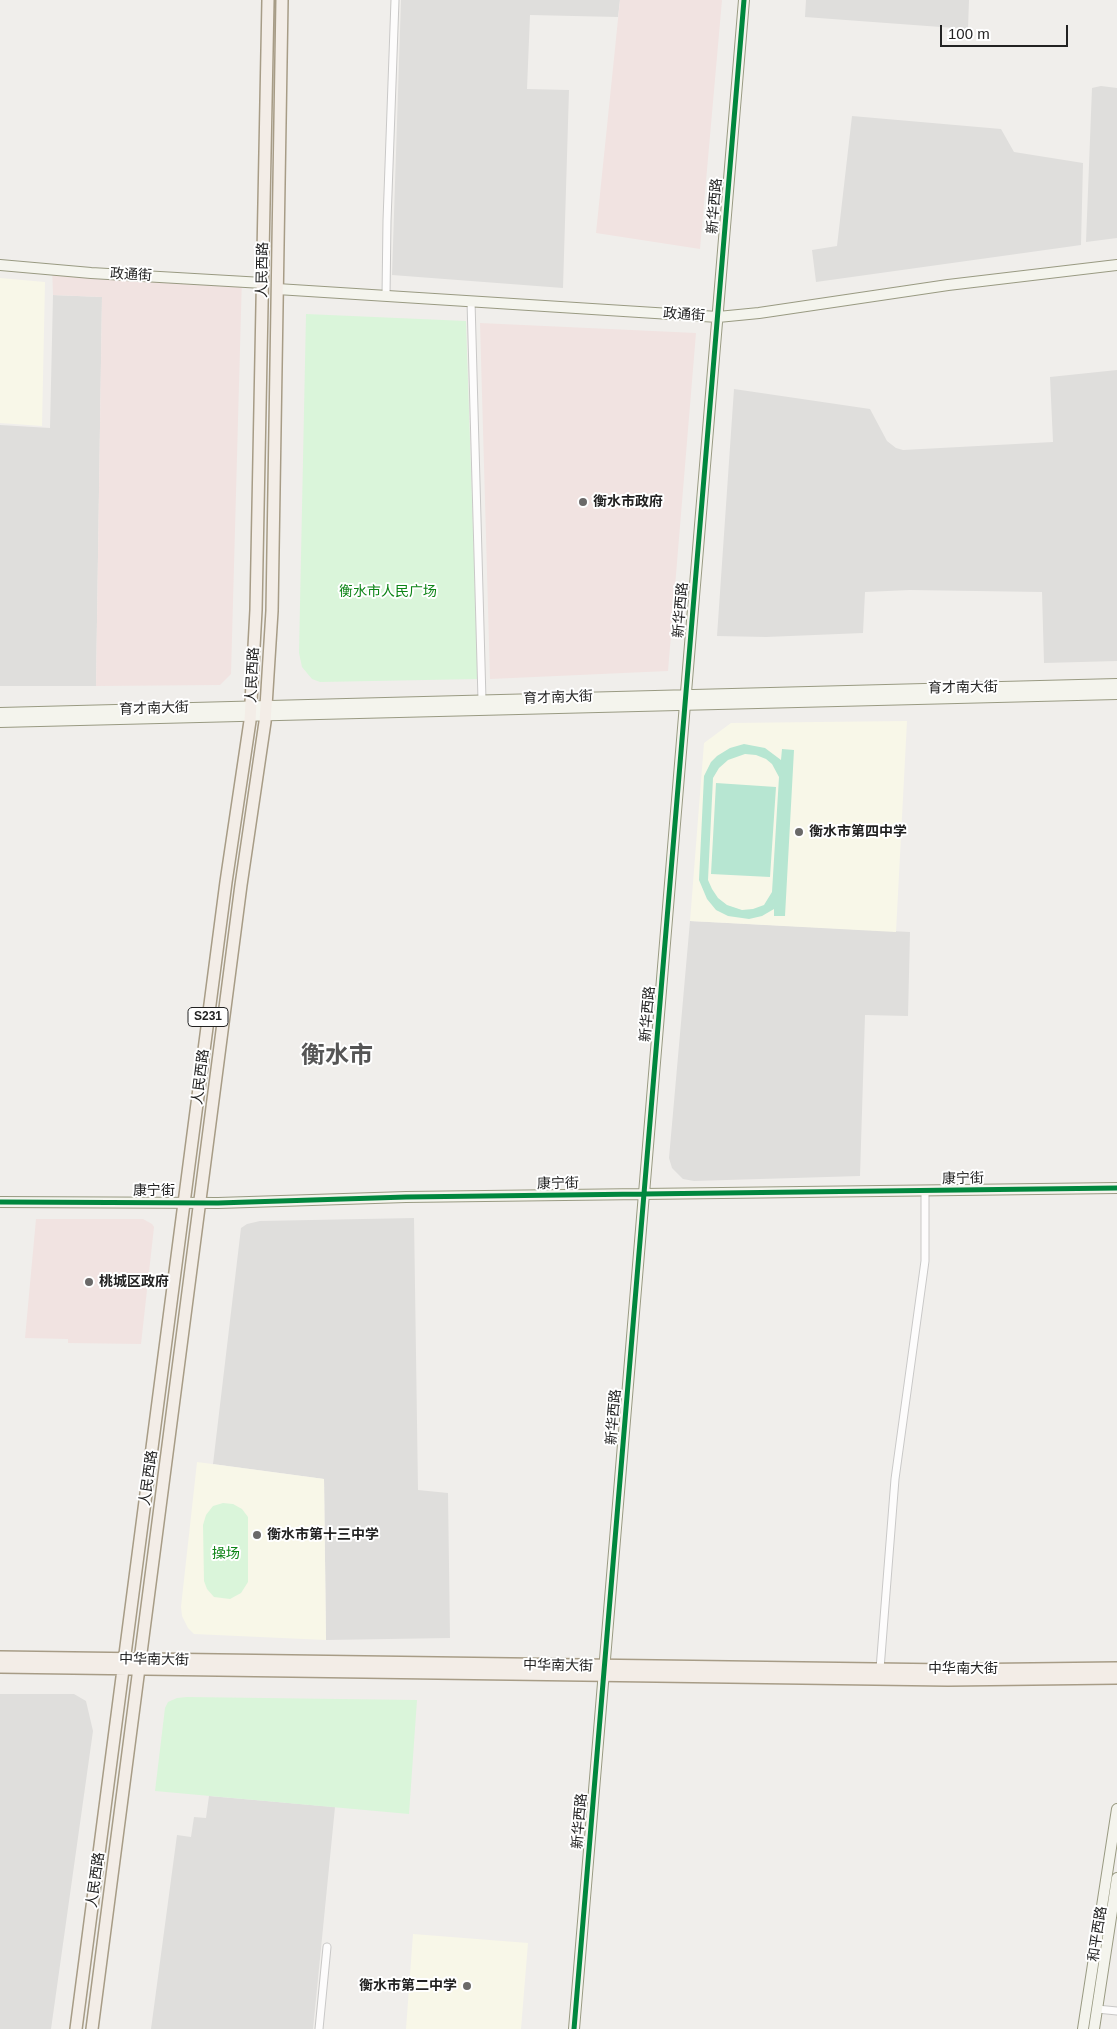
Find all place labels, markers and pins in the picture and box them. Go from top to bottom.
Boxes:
place label: 衡水市政府 [593,494,663,510]
marker: 衡水市政府 [577,496,589,508]
place label: 衡水市第四中学 [809,824,907,840]
marker: 衡水市第四中学 [793,826,805,838]
place label: 桃城区政府 [99,1274,169,1290]
marker: 桃城区政府 [83,1276,95,1288]
place label: 衡水市第十三中学 [267,1527,379,1543]
marker: 衡水市第十三中学 [251,1529,263,1541]
place label: 衡水市第二中学 [359,1978,457,1994]
marker: 衡水市第二中学 [461,1980,473,1992]

